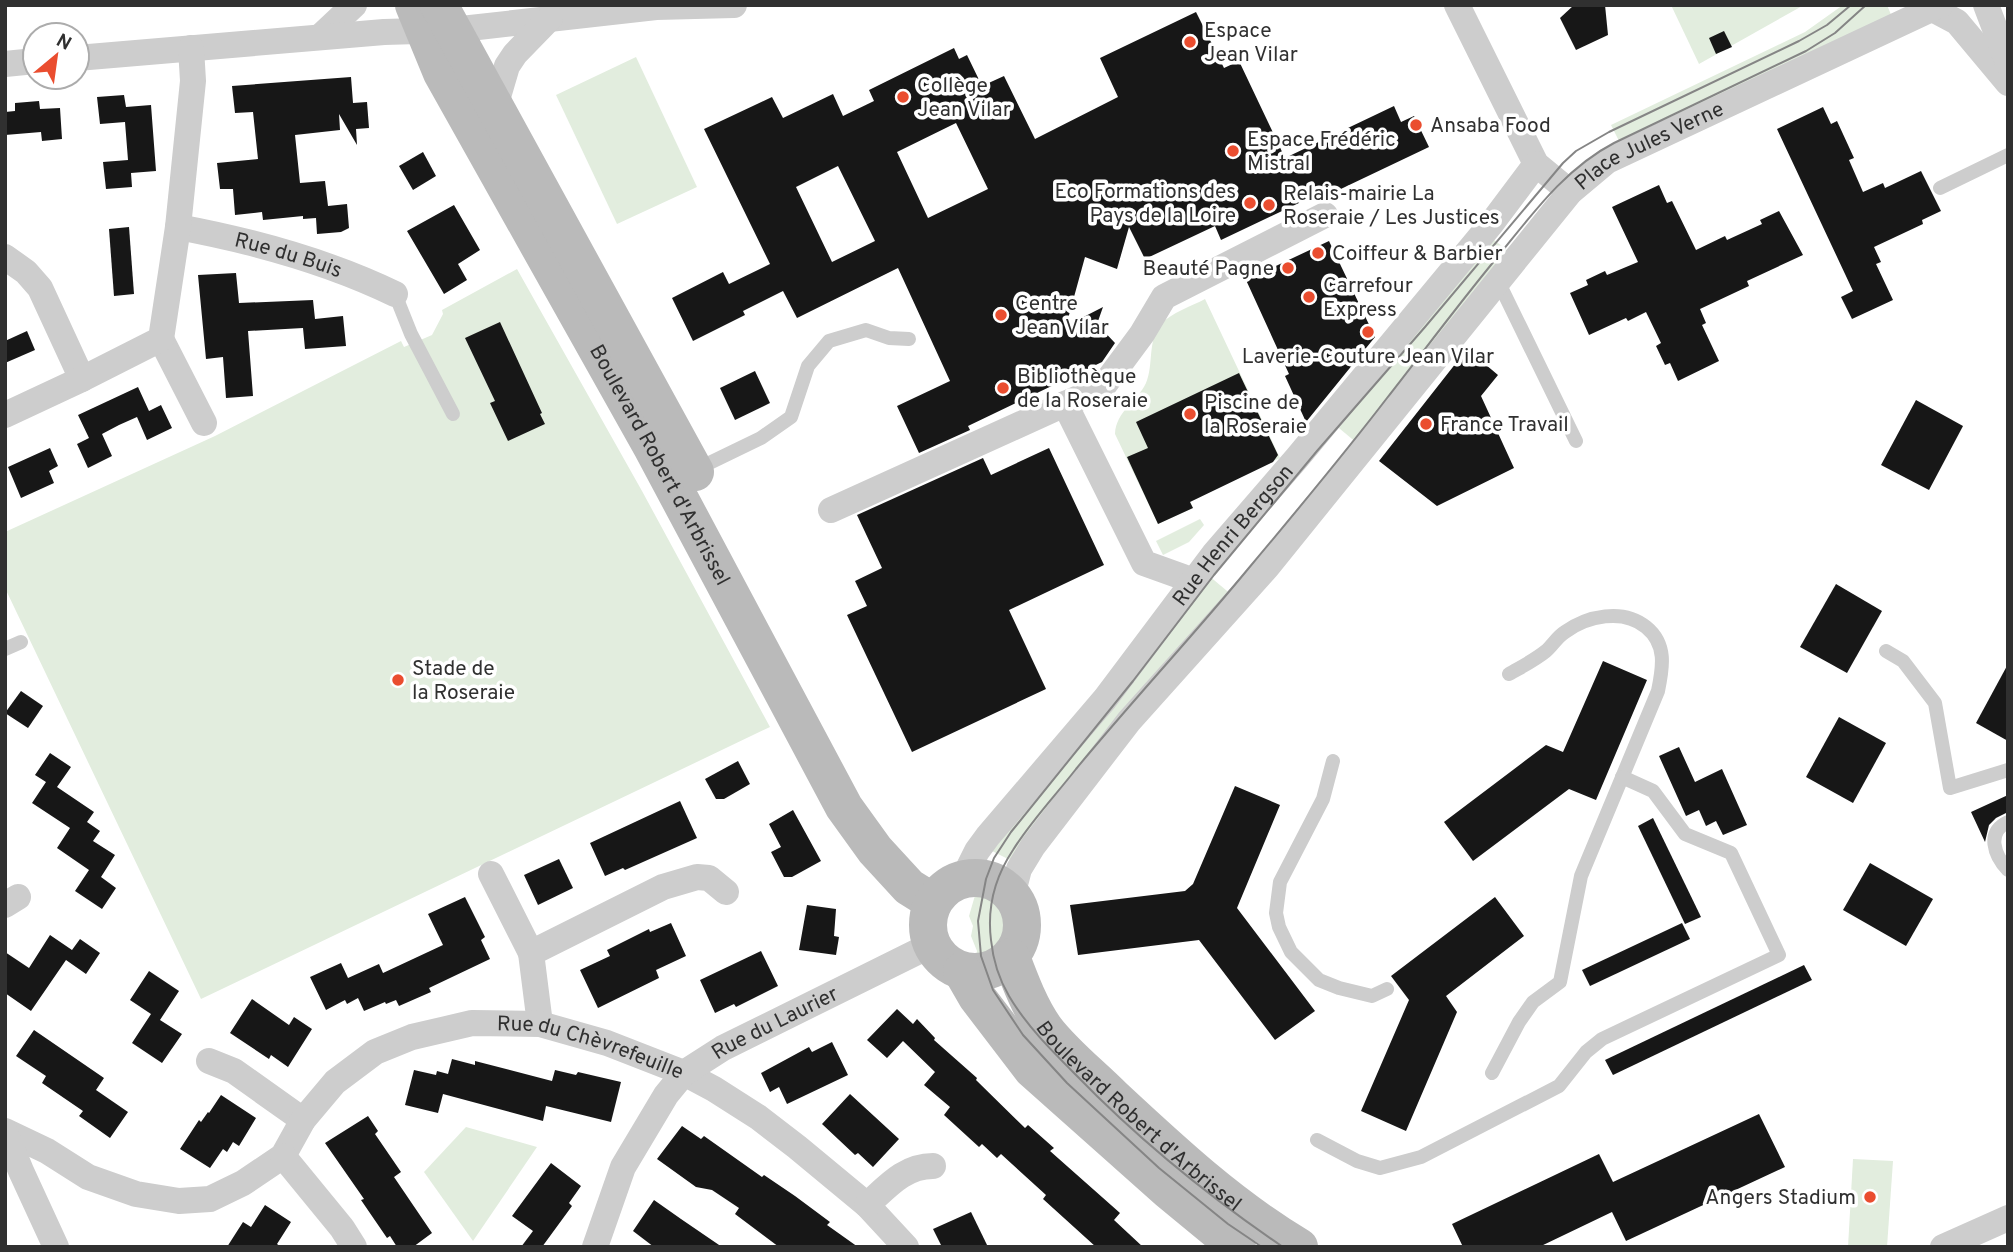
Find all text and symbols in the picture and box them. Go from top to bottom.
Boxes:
place label: Espace Jean Vilar [1204,18,1298,69]
north arrow [21,21,91,91]
text: N [51,29,75,57]
marker: Espace Jean Vilar [1182,34,1198,50]
place label: Collège Jean Vilar [917,73,1011,124]
marker: Collège Jean Vilar [895,89,911,105]
street label: Place Jules Verne [1570,96,1729,197]
place label: Ansaba Food [1430,113,1551,140]
marker: Ansaba Food [1408,117,1424,133]
place label: Espace Frédéric Mistral [1247,127,1396,178]
marker: Espace Frédéric Mistral [1225,143,1241,159]
place label: Eco Formations des Pays de la Loire [1055,179,1236,230]
place label: Relais-mairie La Roseraie / Les Justices [1283,181,1500,232]
marker: Eco Formations des Pays de la Loire [1242,195,1258,211]
marker: Relais-mairie La Roseraie / Les Justices [1261,197,1277,213]
street label: Rue du Buis [232,227,346,285]
place label: Coiffeur & Barbier [1332,241,1503,268]
marker: Coiffeur & Barbier [1310,245,1326,261]
place label: Beauté Pagne [1142,256,1274,283]
marker: Beauté Pagne [1280,260,1296,276]
place label: Carrefour Express [1323,273,1413,324]
marker: Carrefour Express [1301,289,1317,305]
place label: Centre Jean Vilar [1015,291,1109,342]
marker: Centre Jean Vilar [993,307,1009,323]
marker: Laverie-Couture Jean Vilar [1360,324,1376,340]
street label: Boulevard Robert d'Arbrissel [582,340,735,591]
place label: Laverie-Couture Jean Vilar [1242,344,1494,371]
place label: Bibliothèque de la Roseraie [1017,364,1148,415]
marker: Bibliothèque de la Roseraie [995,380,1011,396]
place label: Piscine de la Roseraie [1204,390,1307,441]
marker: Piscine de la Roseraie [1182,406,1198,422]
place label: France Travail [1440,412,1569,439]
marker: France Travail [1418,416,1434,432]
street label: Rue Henri Bergson [1167,459,1300,612]
place label: Stade de la Roseraie [412,656,515,707]
marker: Stade de la Roseraie [390,672,406,688]
street label: Rue du Laurier [707,981,843,1067]
street label: Rue du Chèvrefeuille [497,1011,687,1087]
street label: Boulevard Robert d'Arbrissel [1029,1016,1246,1218]
place label: Angers Stadium [1705,1185,1856,1212]
marker: Angers Stadium [1862,1189,1878,1205]

